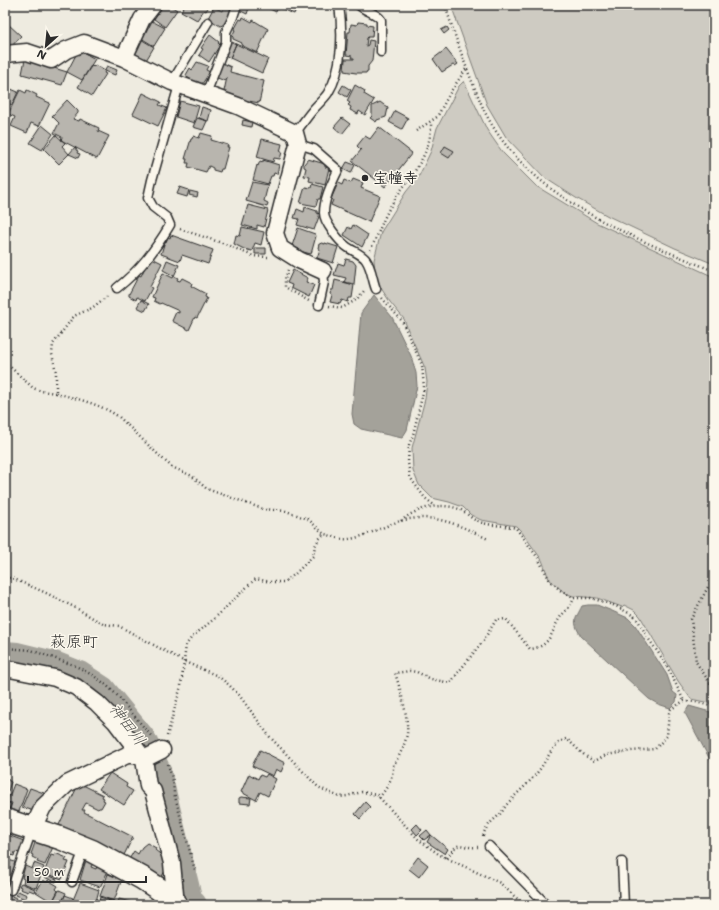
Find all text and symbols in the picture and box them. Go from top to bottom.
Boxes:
north arrow [26,26,66,66]
text: N [34,46,49,63]
place label: 宝幢寺 [373,168,418,188]
marker: 宝幢寺 [360,173,370,183]
district label: 萩原町 [50,631,98,652]
water label: 神田川 [105,699,150,750]
scale bar [28,858,146,884]
text: 50 m [34,864,64,880]

